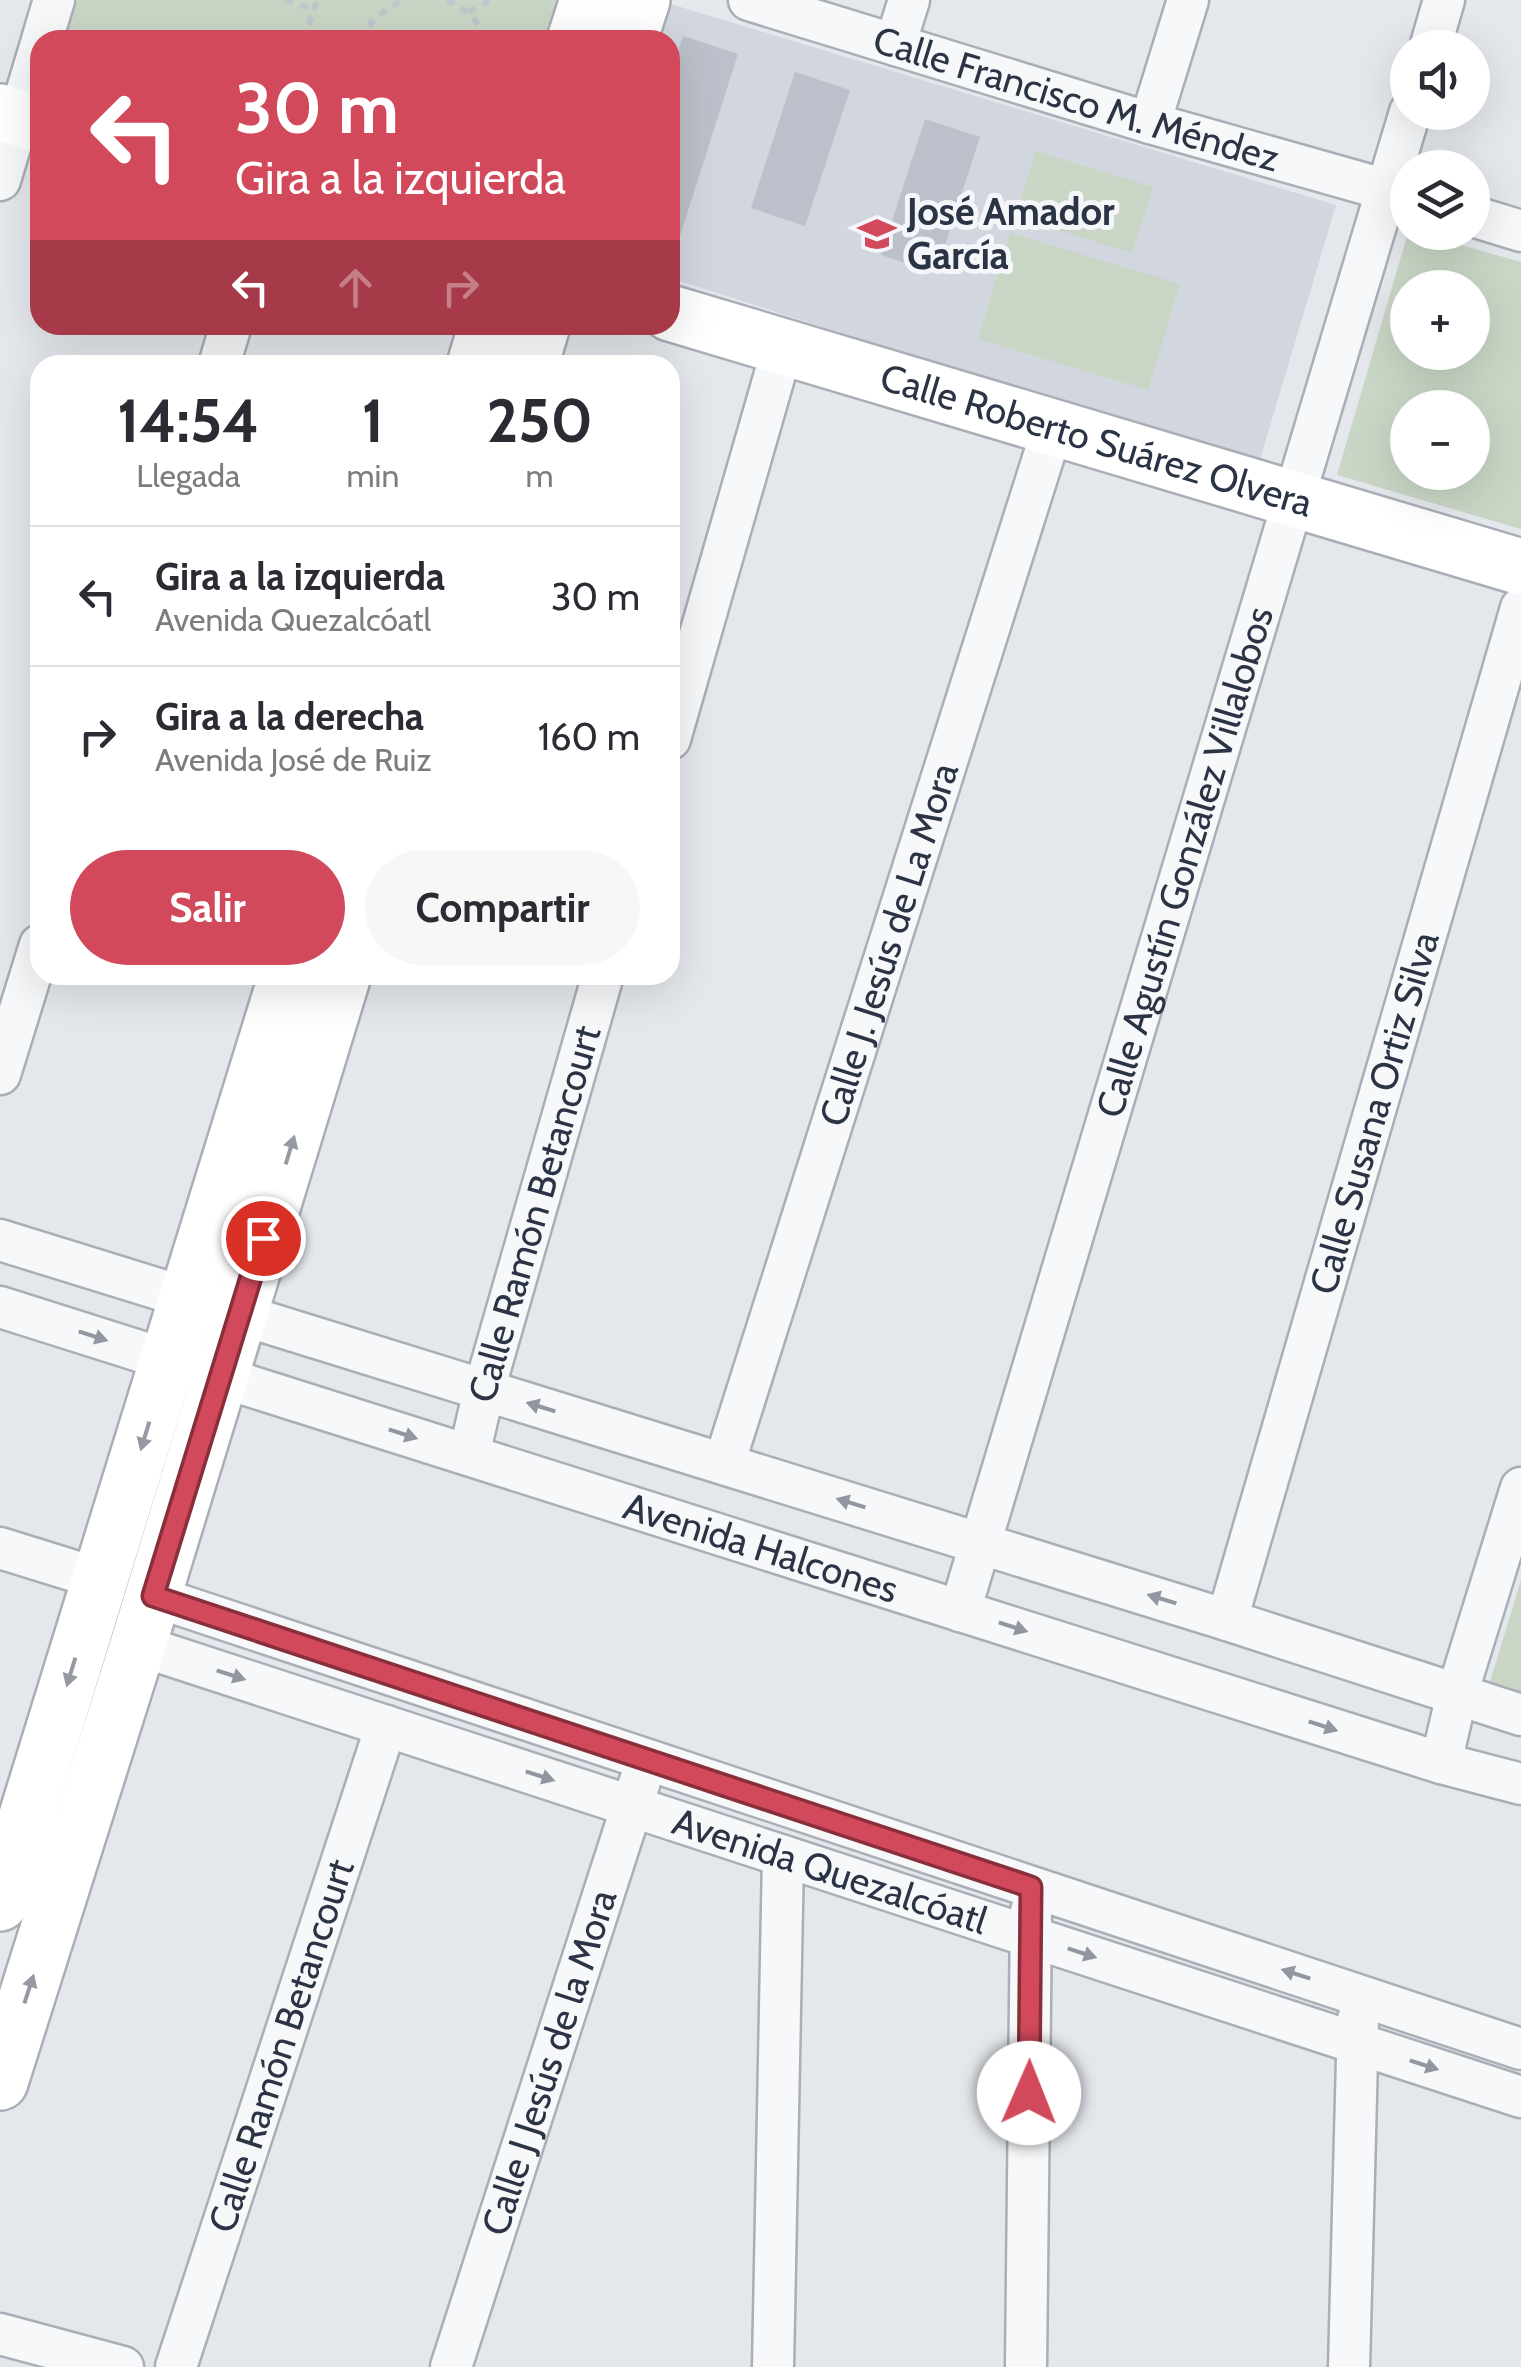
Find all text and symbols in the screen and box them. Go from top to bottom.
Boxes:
street label: Calle Francisco M. Méndez [868,16,1285,181]
map controls [1390,30,1490,490]
button: sound [1390,30,1490,130]
text: 30 m [235,65,399,151]
icon: left [70,70,200,200]
button: layers [1390,150,1490,250]
text: Gira a la izquierda [235,151,566,205]
place label: José Amador García [906,188,1115,279]
school or university icon: José Amador García [856,213,898,255]
icon: left [223,260,278,315]
icon: ahead [328,260,383,315]
icon: right [433,260,488,315]
button: + [1390,270,1490,370]
street label: Calle Roberto Suárez Olvera [875,353,1318,526]
text: 14:54 [117,384,259,457]
text: 1 [362,384,384,457]
text: 250 [486,384,593,457]
button: − [1390,390,1490,490]
text: Llegada [136,456,240,495]
text: min [347,456,399,495]
text: m [526,456,554,495]
text: Gira a la izquierda [155,553,445,600]
icon: left [70,569,125,624]
text: 30 m [551,573,640,620]
text: Avenida Quezalcóatl [155,600,431,639]
street label: Calle Agustín González Villalobos [1086,601,1283,1123]
text: Gira a la derecha [155,693,424,740]
icon: right [70,709,125,764]
text: 160 m [538,713,640,760]
text: Avenida José de Ruiz [155,740,431,779]
street label: Calle J. Jesús de La Mora [809,757,968,1132]
button: Salir [70,850,345,965]
button: Compartir [365,850,640,965]
street label: Calle Susana Ortiz Silva [1299,926,1449,1300]
street label: Calle Ramón Betancourt [458,1020,610,1407]
one-way arrow [283,1134,298,1165]
pin [221,1196,306,1281]
icon: arrive [236,1211,291,1266]
one-way arrow [78,1329,109,1344]
one-way arrow [525,1399,555,1414]
one-way arrow [137,1421,152,1452]
one-way arrow [388,1427,419,1442]
street label: Avenida Halcones [618,1482,904,1613]
one-way arrow [835,1495,866,1510]
one-way arrow [1146,1591,1176,1606]
one-way arrow [998,1621,1028,1636]
one-way arrow [63,1658,78,1688]
one-way arrow [216,1669,246,1684]
one-way arrow [1308,1719,1338,1734]
one-way arrow [525,1770,555,1785]
street label: Avenida Quezalcóatl [667,1797,993,1944]
street label: Calle Ramón Betancourt [198,1853,364,2238]
street label: Calle J Jesús de la Mora [471,1884,626,2241]
one-way arrow [1067,1947,1097,1962]
one-way arrow [1280,1966,1310,1981]
one-way arrow [23,1973,38,2003]
position arrow [977,2041,1081,2145]
one-way arrow [1409,2059,1439,2074]

